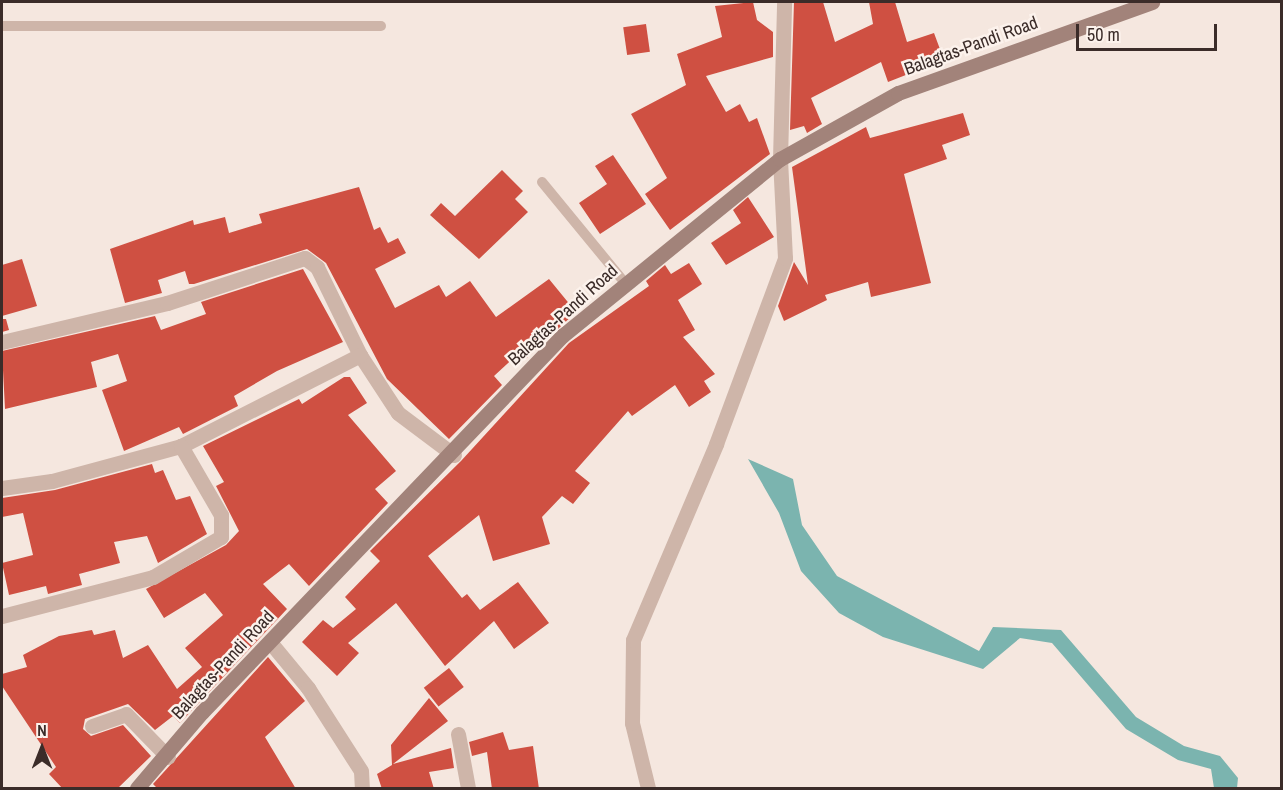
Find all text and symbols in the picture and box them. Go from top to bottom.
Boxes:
street label: Balagtas-Pandi Road [901,12,1041,80]
scale bar [1079,12,1220,50]
text: 50 m [1087,22,1120,47]
street label: Balagtas-Pandi Road [504,260,622,370]
street label: Balagtas-Pandi Road [167,606,279,724]
north arrow [12,718,72,778]
text: N [37,719,47,741]

